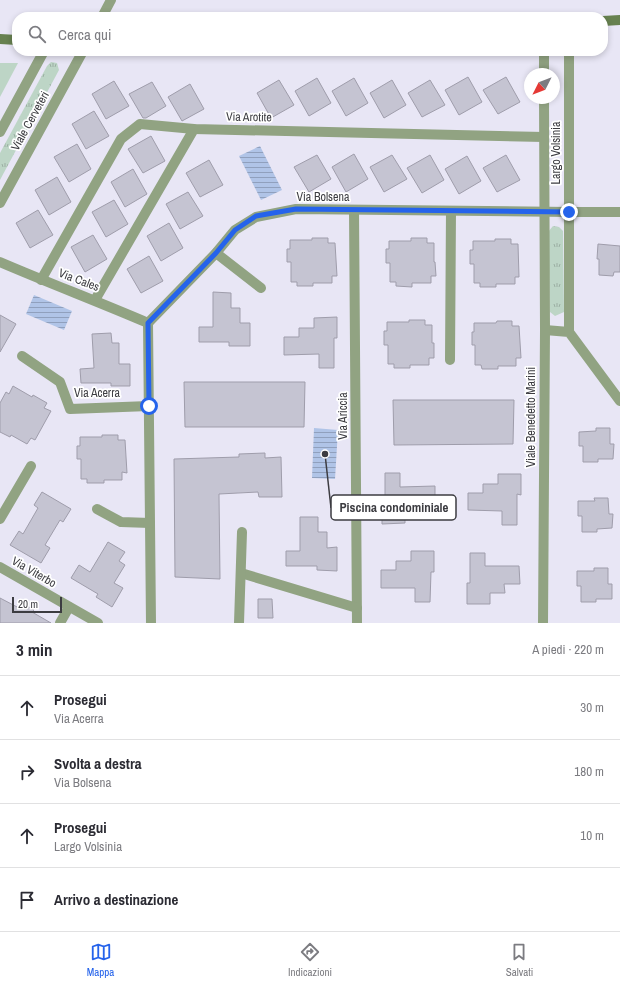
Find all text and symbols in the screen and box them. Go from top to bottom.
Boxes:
search box [12,12,608,56]
icon: search [26,23,48,45]
text: Cerca qui [58,24,111,45]
north arrow [524,68,560,104]
street label: Viale Cerveteri [7,88,53,154]
street label: Via Arotite [226,109,272,125]
street label: Largo Volsinia [548,121,564,184]
street label: Via Bolsena [297,189,350,205]
route end [560,203,578,221]
street label: Via Cales [56,265,102,295]
street label: Viale Benedetto Marini [523,367,539,467]
street label: Via Acerra [74,385,120,401]
street label: Via Ariccia [335,392,351,440]
route start [140,397,158,415]
callout: Piscina condominiale [331,495,456,520]
text: Piscina condominiale [339,499,449,516]
street label: Via Viterbo [9,553,59,591]
scale bar [12,595,62,614]
text: 20 m [18,597,38,611]
text: 3 min [16,638,52,661]
text: A piedi · 220 m [532,641,604,658]
text: Prosegui [54,689,107,710]
icon: ahead [16,697,38,719]
text: 30 m [580,699,604,716]
text: Via Acerra [54,710,104,727]
text: Svolta a destra [54,753,142,774]
icon: right [16,761,38,783]
text: 180 m [574,763,604,780]
text: Via Bolsena [54,774,111,791]
text: Prosegui [54,817,107,838]
icon: ahead [16,825,38,847]
text: 10 m [580,827,604,844]
text: Largo Volsinia [54,838,122,855]
icon: arrive [16,889,38,911]
text: Arrivo a destinazione [54,889,178,910]
tab: Mappa [87,941,114,979]
tab: Indicazioni [288,941,332,979]
tab: Salvati [506,941,533,979]

